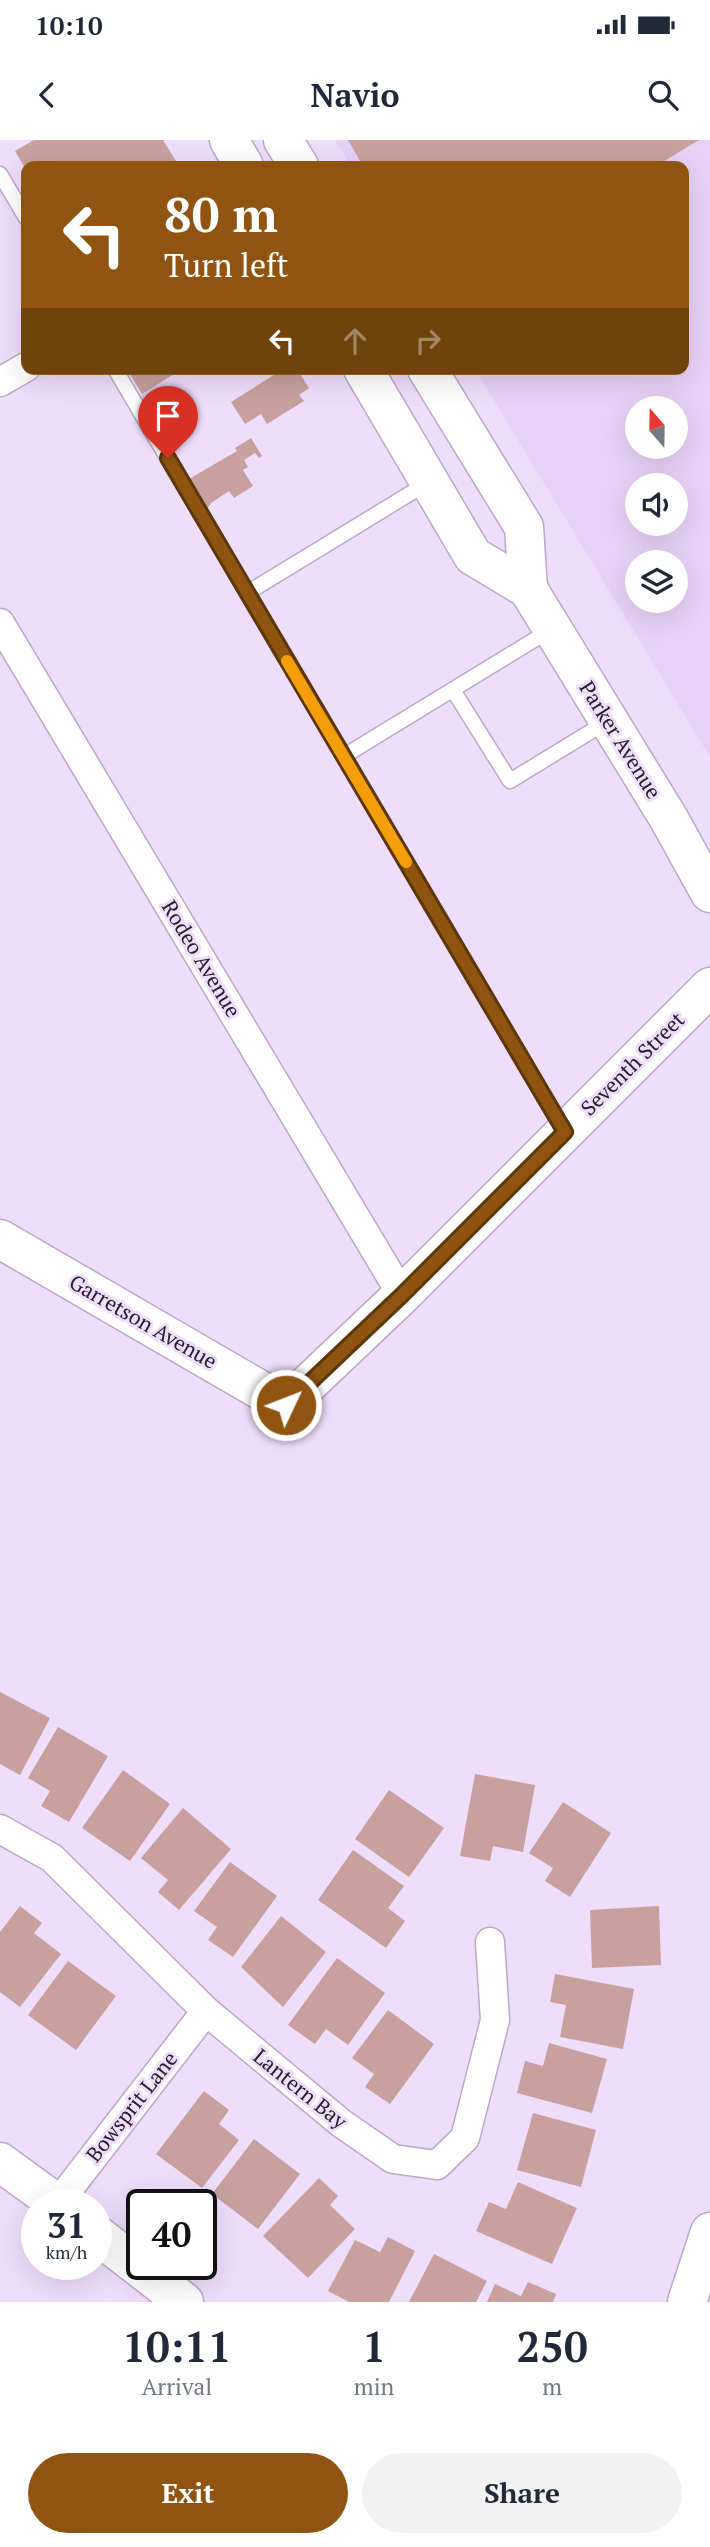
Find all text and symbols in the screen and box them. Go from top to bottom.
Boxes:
text: 10:10 [35,8,103,42]
text: Navio [311,74,399,116]
icon: back [28,76,66,114]
icon: search [644,76,682,114]
text: 80 m [164,181,278,246]
icon: left [49,189,140,280]
text: Turn left [164,244,288,286]
icon: left [263,322,301,360]
icon: ahead [336,322,374,360]
icon: right [409,322,447,360]
pin [138,386,198,458]
north arrow [625,396,688,458]
map controls [625,396,688,613]
icon: arrive [149,397,187,435]
button: sound [625,473,688,536]
button: layers [625,550,688,613]
street label: Parker Avenue [574,675,668,804]
street label: Rodeo Avenue [156,895,248,1022]
street label: Seventh Street [574,1005,690,1121]
street label: Garretson Avenue [65,1267,222,1375]
position arrow [249,1368,323,1442]
street label: Lantern Bay [248,2042,354,2135]
street label: Bowsprit Lane [79,2045,183,2167]
speed limit sign: 40 [126,2189,217,2280]
text: 31 [47,2202,86,2248]
text: km/h [46,2240,87,2264]
text: 10:11 [122,2318,232,2374]
text: 1 [362,2318,386,2374]
text: 250 [517,2318,588,2374]
text: Arrival [142,2371,212,2402]
text: min [354,2371,394,2402]
text: m [542,2371,562,2402]
button: Exit [28,2453,348,2533]
button: Share [362,2453,682,2533]

